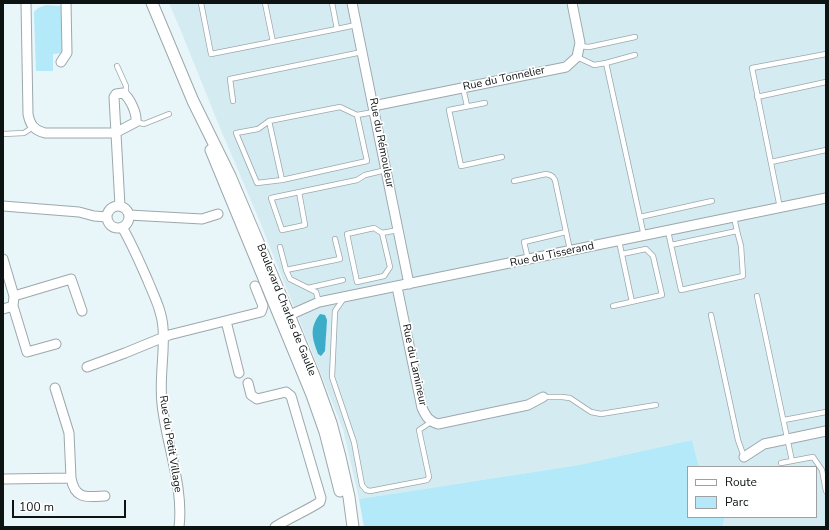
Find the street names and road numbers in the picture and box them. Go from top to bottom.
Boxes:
street label: Rue du Tonnelier [462,64,546,94]
street label: Rue du Rémouleur [366,97,396,189]
street label: Rue du Tisserand [509,240,595,270]
street label: Boulevard Charles de Gaulle [253,242,319,378]
street label: Rue du Lamineur [399,323,429,407]
street label: Rue du Petit Village [156,395,184,493]

